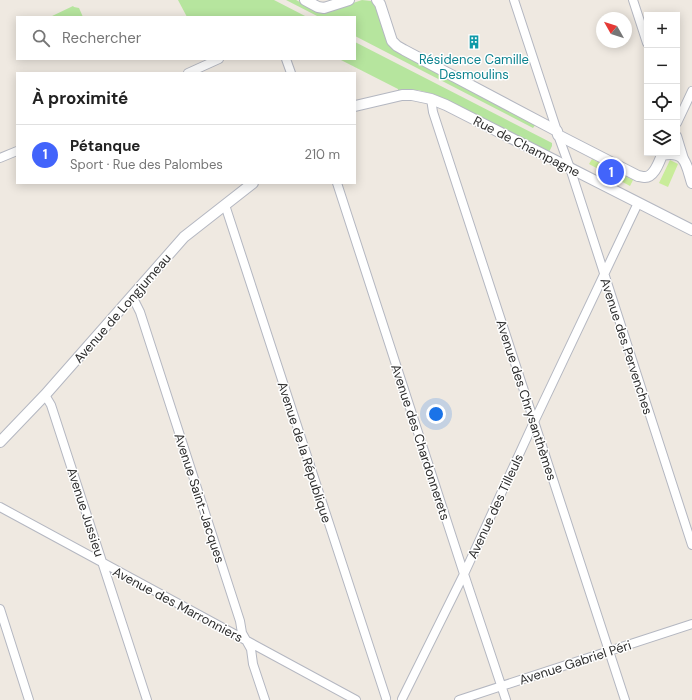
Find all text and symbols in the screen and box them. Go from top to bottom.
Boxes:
north arrow [596,12,632,48]
map controls [644,12,680,156]
button: + [644,12,680,48]
search box [16,16,356,60]
icon: search [30,27,52,49]
text: Rechercher [62,28,141,48]
building icon: Résidence Camille Desmoulins [466,34,482,50]
button: − [644,48,680,84]
place label: Résidence Camille Desmoulins [419,51,529,83]
button: locate [644,84,680,120]
text: À proximité [32,87,128,109]
street label: Rue de Champagne [470,112,583,181]
button: layers [644,120,680,156]
text: Pétanque [70,136,140,156]
text: 1 [43,146,47,163]
text: 210 m [305,146,340,163]
text: Sport · Rue des Palombes [70,156,223,173]
pin: 1 [598,157,624,187]
street label: Avenue de Longjumeau [70,250,175,367]
street label: Avenue des Pervenches [596,276,657,417]
street label: Avenue des Chrysanthèmes [492,318,561,483]
street label: Avenue des Chardonnerets [387,362,454,522]
street label: Avenue de la République [274,379,335,525]
your location [426,404,446,424]
street label: Avenue Saint-Jacques [171,431,229,565]
street label: Avenue des Tilleuls [464,451,527,561]
street label: Avenue Jussieu [63,465,108,559]
street label: Avenue des Marronniers [110,563,246,646]
street label: Avenue Gabriel Péri [517,636,633,689]

